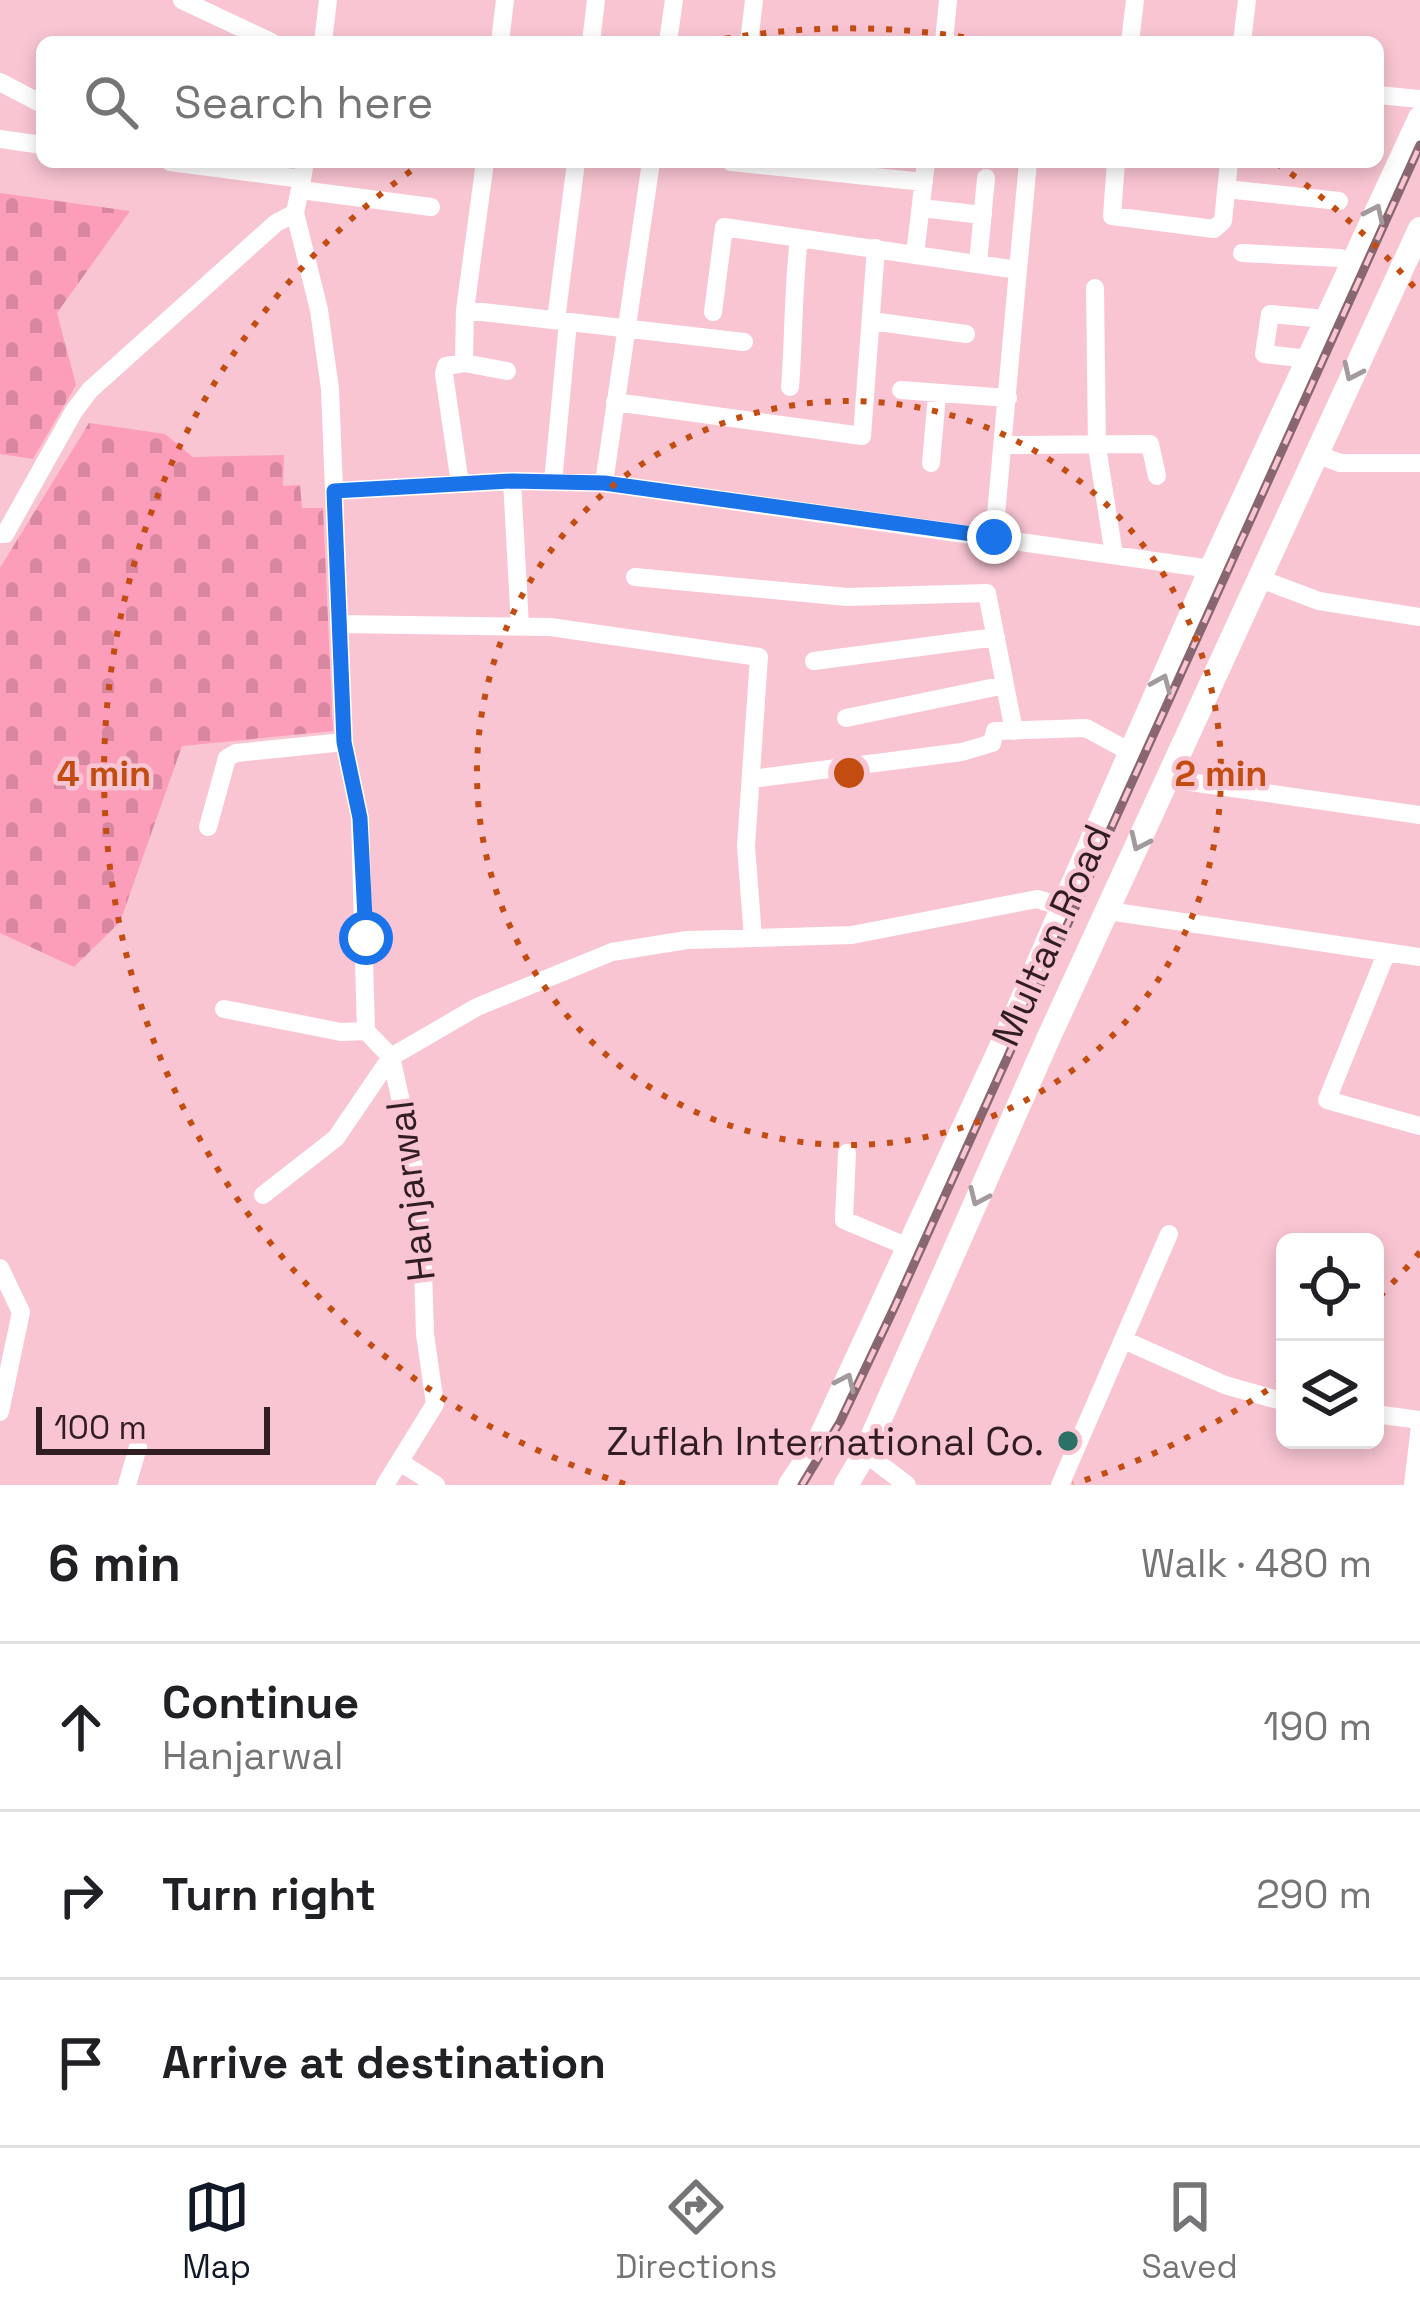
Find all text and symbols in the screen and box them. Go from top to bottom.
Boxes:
search box [36,36,1384,168]
icon: search [78,69,144,135]
text: Search here [174,74,433,131]
one-way arrow [1361,204,1384,225]
one-way arrow [1343,360,1366,381]
route end [967,510,1021,564]
one-way arrow [1148,673,1172,695]
text: 4 min [57,751,151,797]
text: 2 min [1174,751,1268,797]
centre of rings [828,752,870,794]
street label: Multan Road [981,817,1122,1053]
one-way arrow [1130,830,1154,852]
route start [339,911,393,965]
street label: Hanjarwal [375,1098,446,1284]
one-way arrow [968,1185,992,1207]
map controls [1276,1233,1384,1449]
button: locate [1276,1233,1384,1341]
button: layers [1276,1341,1384,1449]
one-way arrow [832,1373,855,1394]
scale bar [36,1401,270,1454]
text: 100 m [54,1407,147,1449]
place label: Zuflah International Co. [606,1417,1044,1466]
marker: Zuflah International Co. [1055,1428,1081,1454]
text: 6 min [48,1531,181,1596]
text: Walk · 480 m [1141,1539,1372,1588]
text: Continue [162,1674,359,1731]
icon: ahead [48,1694,114,1760]
text: 190 m [1263,1702,1372,1751]
text: Hanjarwal [162,1731,344,1780]
icon: right [48,1862,114,1928]
text: Turn right [162,1866,376,1923]
text: 290 m [1256,1870,1372,1919]
icon: arrive [48,2030,114,2096]
text: Arrive at destination [162,2034,606,2091]
tab: Map [182,2174,251,2288]
tab: Directions [615,2174,777,2288]
tab: Saved [1142,2174,1238,2288]

